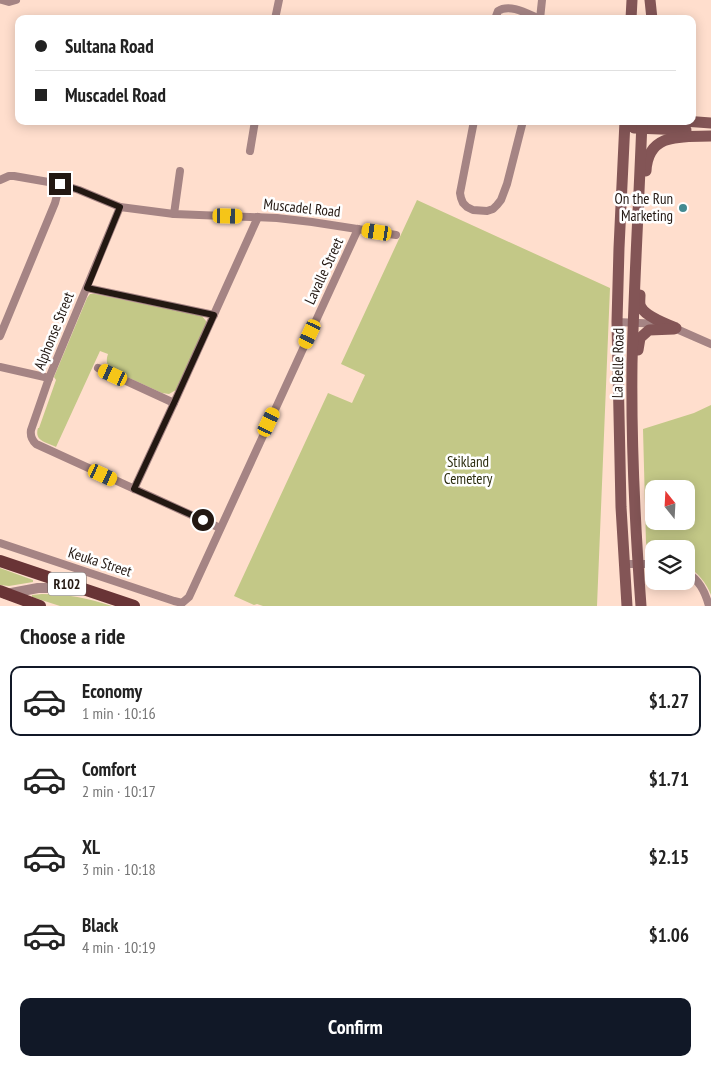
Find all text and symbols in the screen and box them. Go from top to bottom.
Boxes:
text: Sultana Road [65,34,154,58]
text: Muscadel Road [65,83,166,107]
route end [49,173,71,195]
place label: On the Run Marketing [615,189,673,225]
street label: Muscadel Road [263,194,342,221]
marker: On the Run Marketing [677,202,689,214]
car [212,208,243,224]
car [361,222,392,242]
street label: Lavalle Street [300,234,347,307]
street label: Alphonse Street [29,289,78,373]
car [296,317,323,351]
street label: La Belle Road [607,328,628,398]
car [96,362,129,388]
car [255,405,282,439]
park label: Stikland Cemetery [444,452,493,488]
car [86,462,119,488]
north arrow [645,480,695,530]
map controls [645,480,695,590]
route start [192,509,214,531]
button: layers [645,540,695,590]
street label: Keuka Street [66,542,134,581]
road number: R102 [48,572,86,596]
text: Choose a ride [20,622,125,650]
icon: car [22,679,67,724]
text: Economy [82,679,142,703]
text: $1.27 [649,689,689,713]
text: 1 min · 10:16 [82,703,156,723]
icon: car [22,757,67,802]
text: Comfort [82,757,136,781]
text: $1.71 [649,767,689,791]
text: 2 min · 10:17 [82,781,156,801]
icon: car [22,835,67,880]
text: XL [82,835,100,859]
text: $2.15 [649,845,689,869]
text: 3 min · 10:18 [82,859,156,879]
icon: car [22,913,67,958]
text: Black [82,913,118,937]
text: $1.06 [649,923,689,947]
text: 4 min · 10:19 [82,937,156,957]
button: Confirm [20,998,691,1056]

